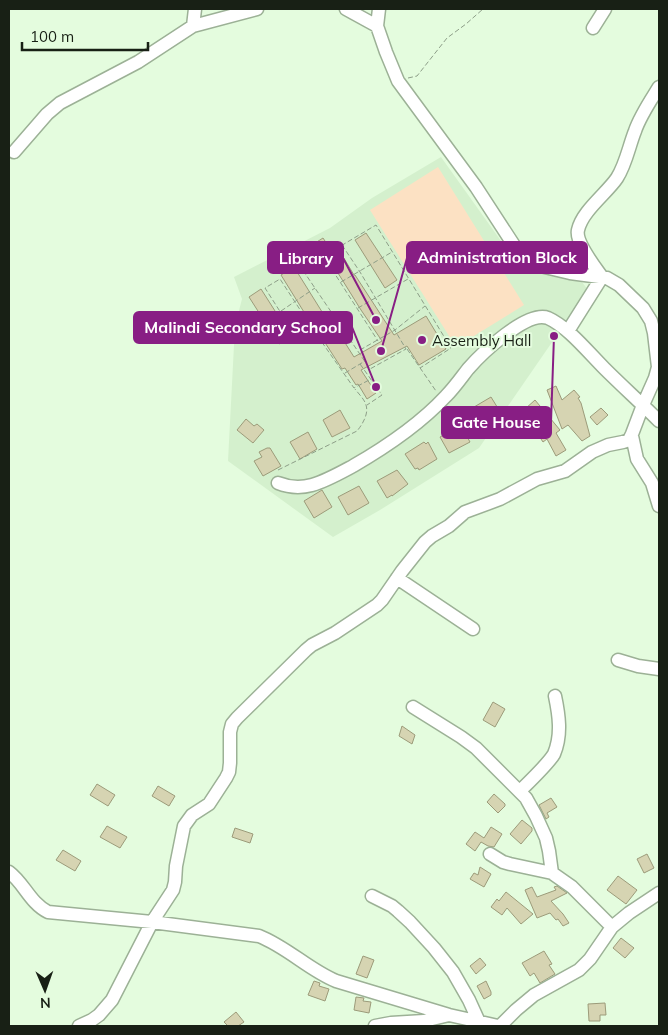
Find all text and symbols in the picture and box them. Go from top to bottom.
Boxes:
scale bar [22,20,149,52]
text: 100 m [30,27,74,46]
callout: Library [268,242,343,273]
callout: Administration Block [407,242,587,273]
text: Administration Block [417,247,578,267]
text: Library [279,248,334,268]
callout: Malindi Secondary School [134,312,352,343]
text: Malindi Secondary School [144,317,342,337]
place label: Assembly Hall [432,331,531,350]
marker: Assembly Hall [416,334,428,346]
callout: Gate House [442,407,551,438]
text: Gate House [451,412,541,432]
north arrow [20,965,70,1015]
text: N [40,994,51,1012]

